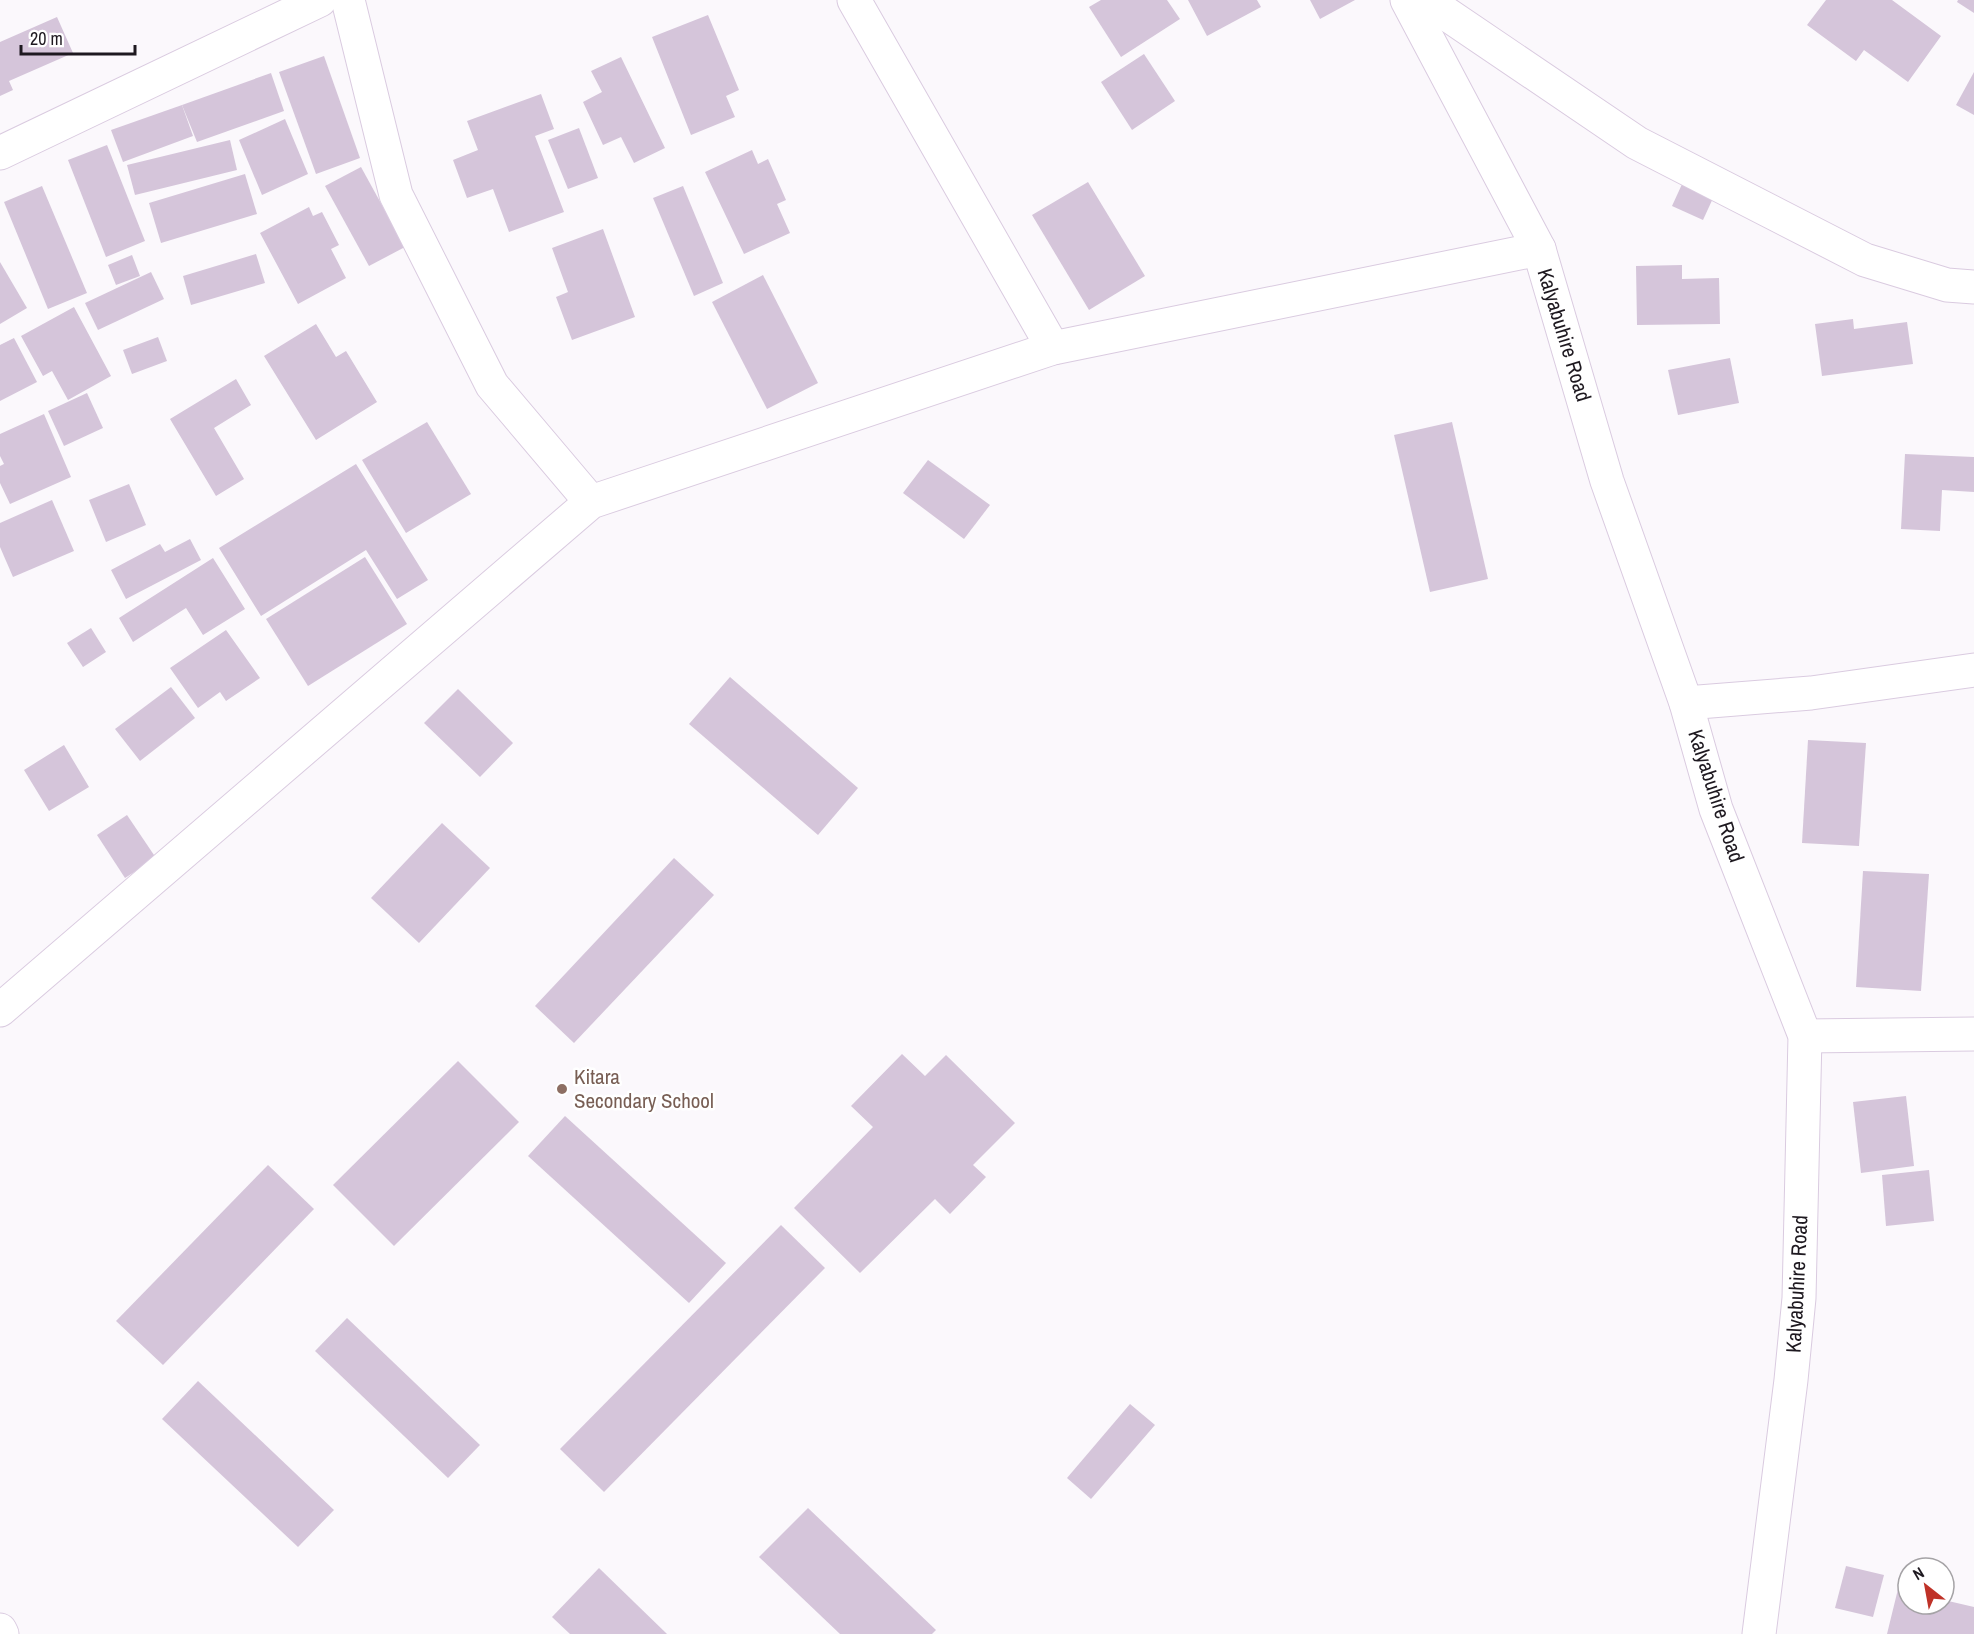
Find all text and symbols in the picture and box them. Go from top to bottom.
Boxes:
scale bar [21,18,135,56]
text: 20 m [30,26,63,51]
street label: Kalyabuhire Road [1530,265,1598,405]
street label: Kalyabuhire Road [1681,726,1752,866]
place label: Kitara Secondary School [574,1062,714,1115]
marker: Kitara Secondary School [555,1082,569,1096]
street label: Kalyabuhire Road [1778,1214,1815,1354]
north arrow [1896,1556,1956,1616]
text: N [1909,1561,1928,1585]

